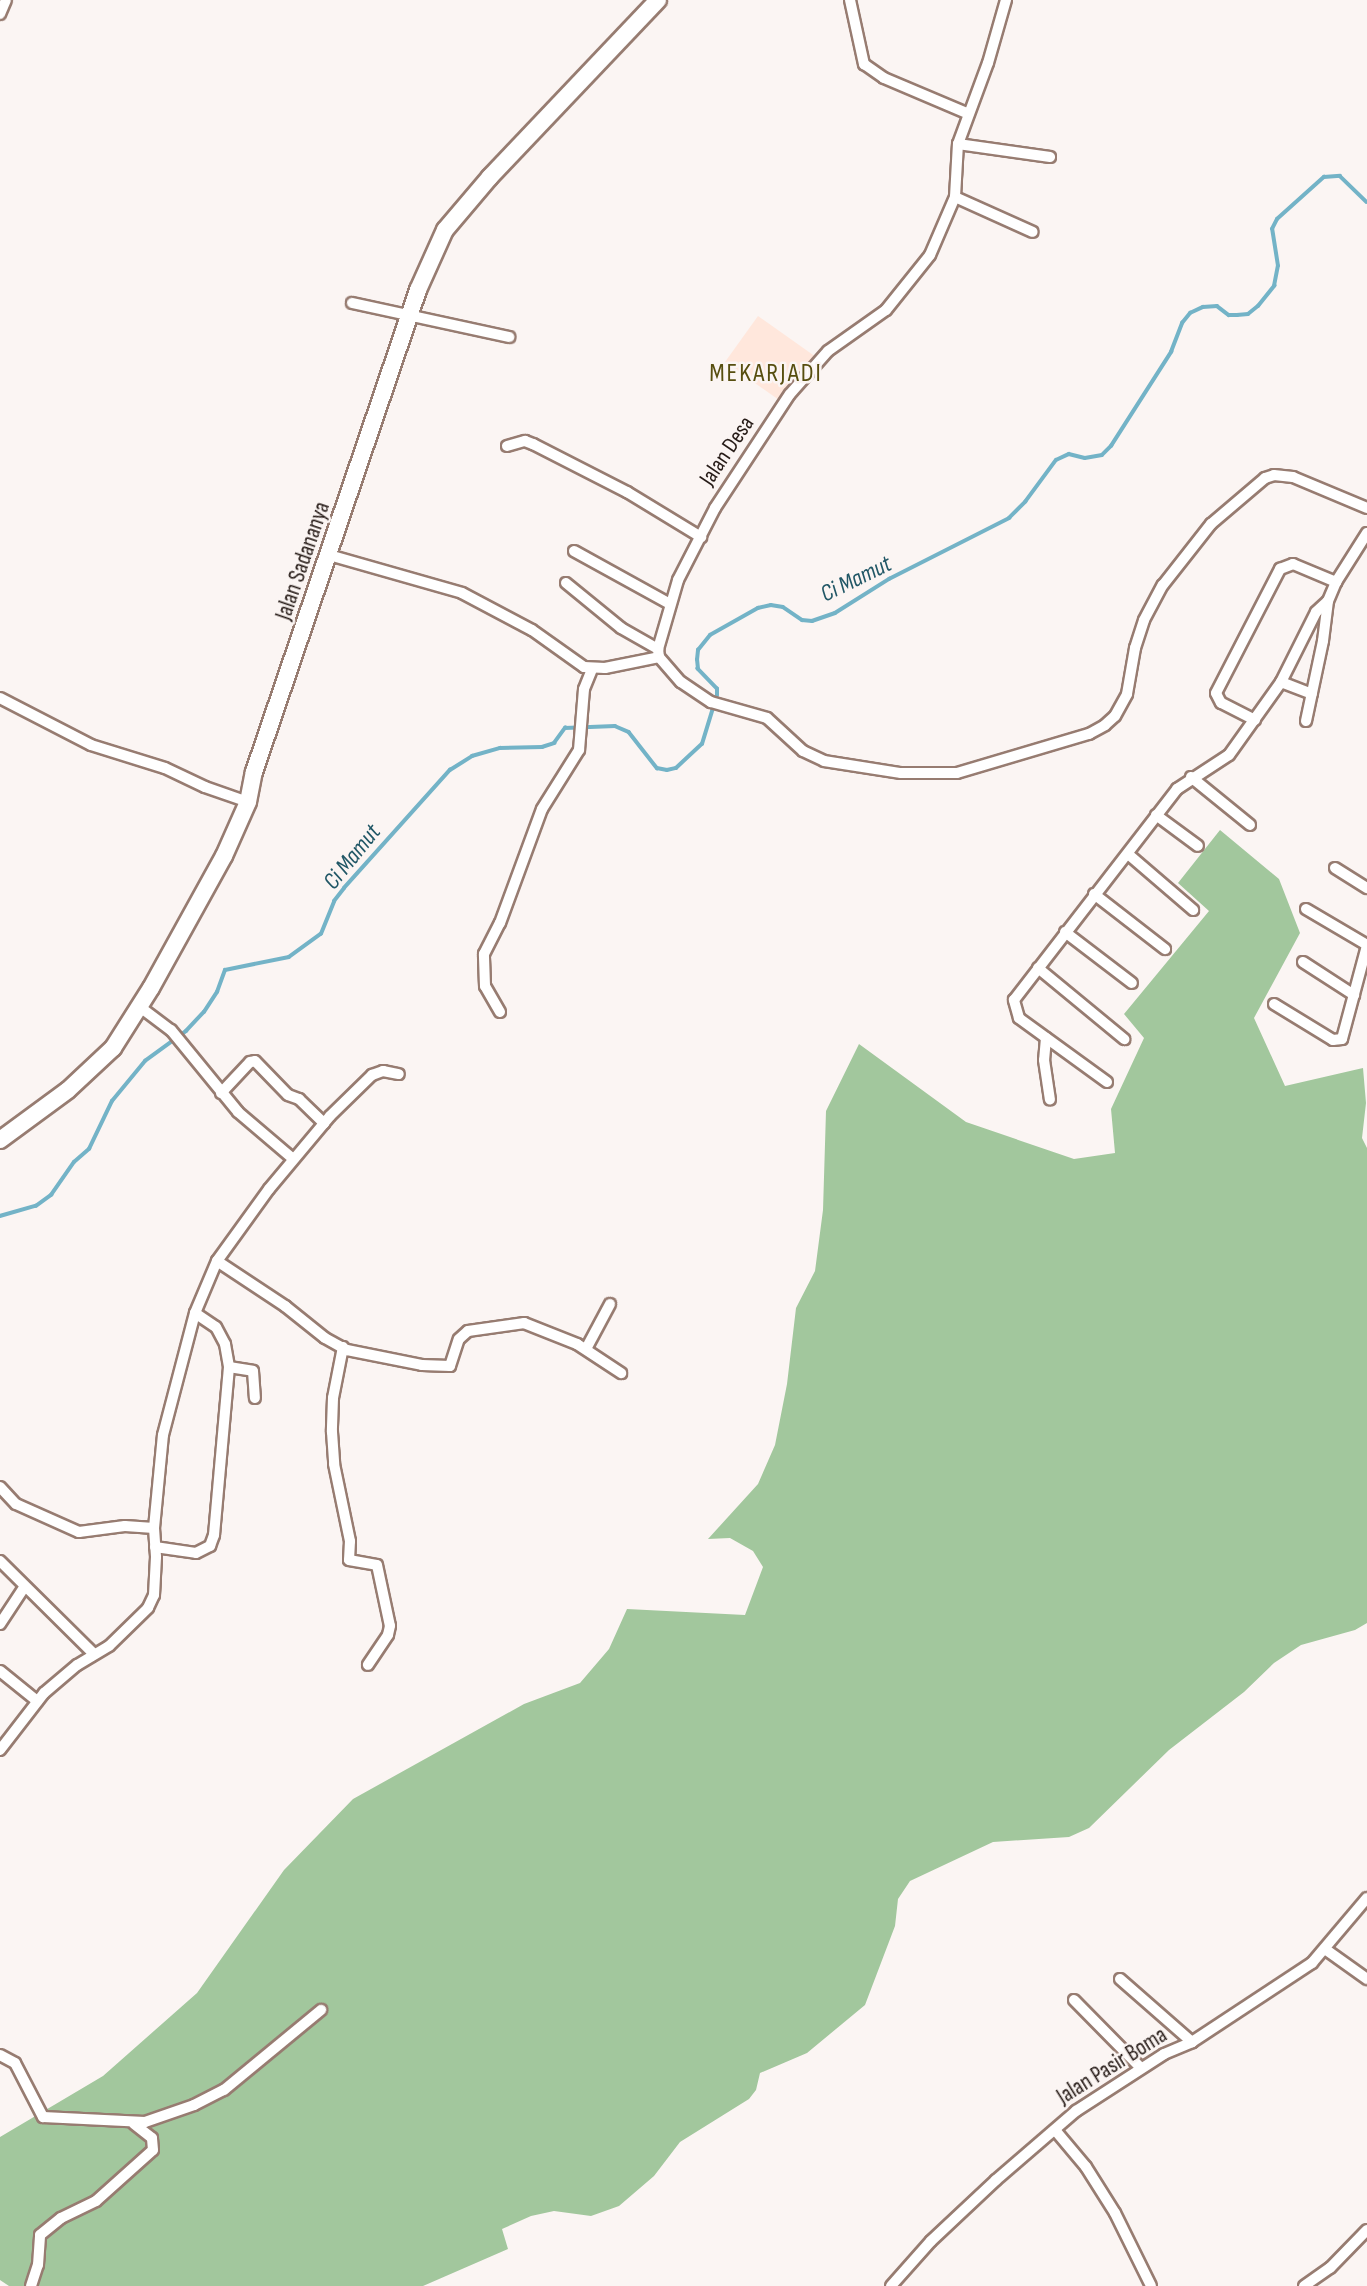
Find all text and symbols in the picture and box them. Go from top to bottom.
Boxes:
district label: MEKARJADI [710,358,822,390]
street label: Jalan Desa [694,411,760,491]
street label: Jalan Sadananya [270,498,336,624]
water label: Ci Mamut [816,550,896,608]
water label: Ci Mamut [317,819,387,895]
street label: Jalan Pasir Boma [1052,2021,1172,2111]

